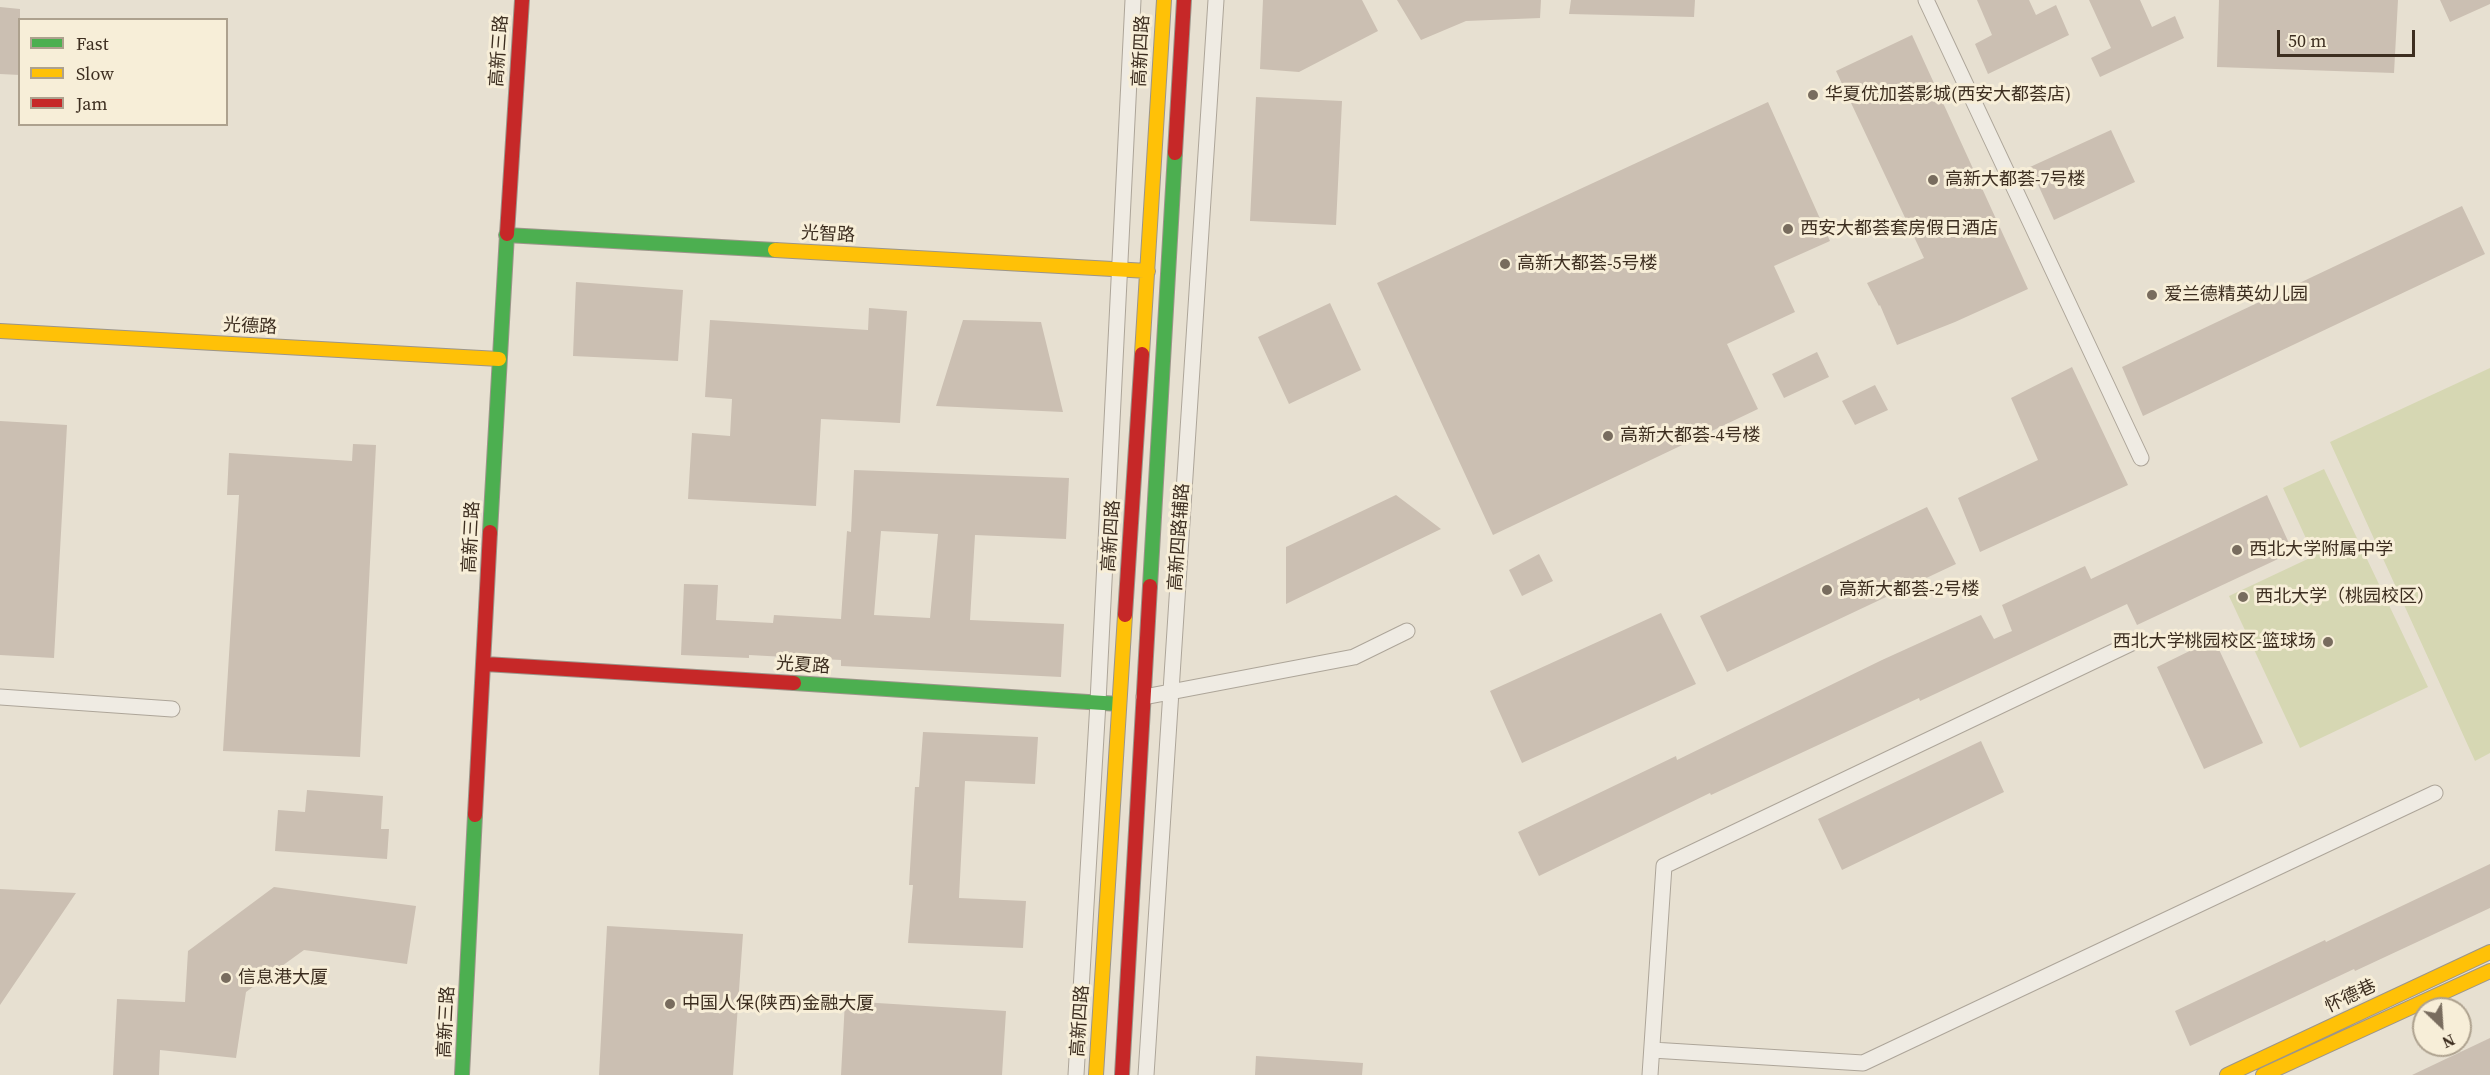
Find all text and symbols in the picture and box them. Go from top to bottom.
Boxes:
street label: 高新三路 [487,14,513,88]
street label: 高新四路 [1129,14,1155,88]
legend [18,18,228,126]
scale bar [2280,18,2418,56]
text: 50 m [2288,28,2326,53]
text: Fast [76,31,109,56]
text: Slow [76,61,114,86]
place label: 华夏优加荟影城(西安大都荟店) [1825,84,2071,106]
marker: 华夏优加荟影城(西安大都荟店) [1806,88,1820,102]
text: Jam [76,91,108,116]
place label: 高新大都荟-7号楼 [1945,169,2086,191]
marker: 高新大都荟-7号楼 [1926,173,1940,187]
place label: 西安大都荟套房假日酒店 [1800,218,1998,240]
marker: 西安大都荟套房假日酒店 [1781,222,1795,236]
street label: 光智路 [800,223,856,247]
place label: 高新大都荟-5号楼 [1517,253,1658,275]
marker: 高新大都荟-5号楼 [1498,257,1512,271]
place label: 爱兰德精英幼儿园 [2164,284,2308,306]
marker: 爱兰德精英幼儿园 [2145,288,2159,302]
street label: 光德路 [222,315,278,339]
place label: 高新大都荟-4号楼 [1620,425,1761,447]
marker: 高新大都荟-4号楼 [1601,429,1615,443]
street label: 高新四路辅路 [1165,482,1195,592]
street label: 高新四路 [1099,499,1125,573]
street label: 高新三路 [459,500,485,574]
place label: 西北大学附属中学 [2249,539,2393,561]
marker: 西北大学附属中学 [2230,543,2244,557]
place label: 高新大都荟-2号楼 [1839,579,1980,601]
marker: 高新大都荟-2号楼 [1820,583,1834,597]
place label: 西北大学（桃园校区） [2255,586,2435,608]
marker: 西北大学（桃园校区） [2236,590,2250,604]
place label: 西北大学桃园校区-篮球场 [2112,631,2316,653]
marker: 西北大学桃园校区-篮球场 [2321,635,2335,649]
street label: 光夏路 [775,653,831,679]
place label: 信息港大厦 [238,967,328,989]
marker: 信息港大厦 [219,971,233,985]
street label: 怀德巷 [2322,976,2380,1018]
street label: 高新四路 [1068,984,1094,1058]
street label: 高新三路 [434,985,460,1059]
place label: 中国人保(陕西)金融大厦 [682,993,874,1015]
marker: 中国人保(陕西)金融大厦 [663,997,677,1011]
north arrow [2412,997,2472,1057]
text: N [2439,1029,2459,1054]

